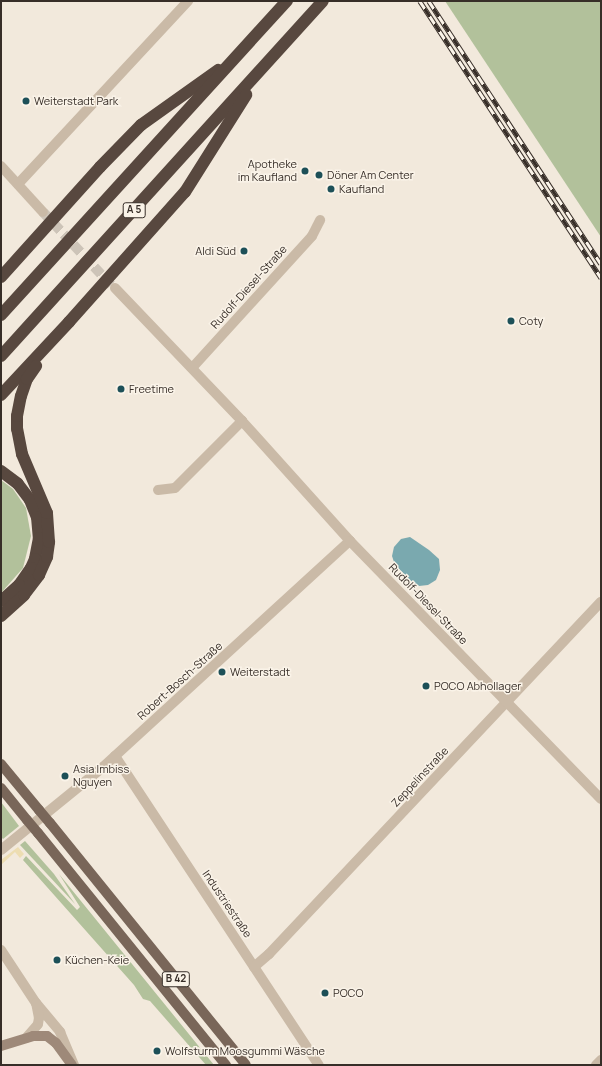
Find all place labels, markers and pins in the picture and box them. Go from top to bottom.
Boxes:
place label: Weiterstadt Park [34,94,118,108]
marker: Weiterstadt Park [21,96,31,106]
place label: Apotheke im Kaufland [238,158,297,184]
marker: Apotheke im Kaufland [300,166,310,176]
place label: Döner Am Center [327,168,414,182]
marker: Döner Am Center [314,170,324,180]
place label: Kaufland [339,182,384,196]
marker: Kaufland [326,184,336,194]
place label: Aldi Süd [195,244,236,258]
marker: Aldi Süd [239,246,249,256]
place label: Coty [519,314,543,328]
marker: Coty [506,316,516,326]
place label: Freetime [129,382,174,396]
marker: Freetime [116,384,126,394]
place label: Weiterstadt [230,665,290,679]
marker: Weiterstadt [217,667,227,677]
place label: POCO Abhollager [434,679,521,693]
marker: POCO Abhollager [421,681,431,691]
place label: Asia Imbiss Nguyen [73,763,129,789]
marker: Asia Imbiss Nguyen [60,771,70,781]
place label: Küchen-Keie [65,953,129,967]
marker: Küchen-Keie [52,955,62,965]
place label: POCO [333,986,363,1000]
marker: POCO [320,988,330,998]
place label: Wolfsturm Moosgummi Wäsche [165,1044,325,1058]
marker: Wolfsturm Moosgummi Wäsche [152,1046,162,1056]

